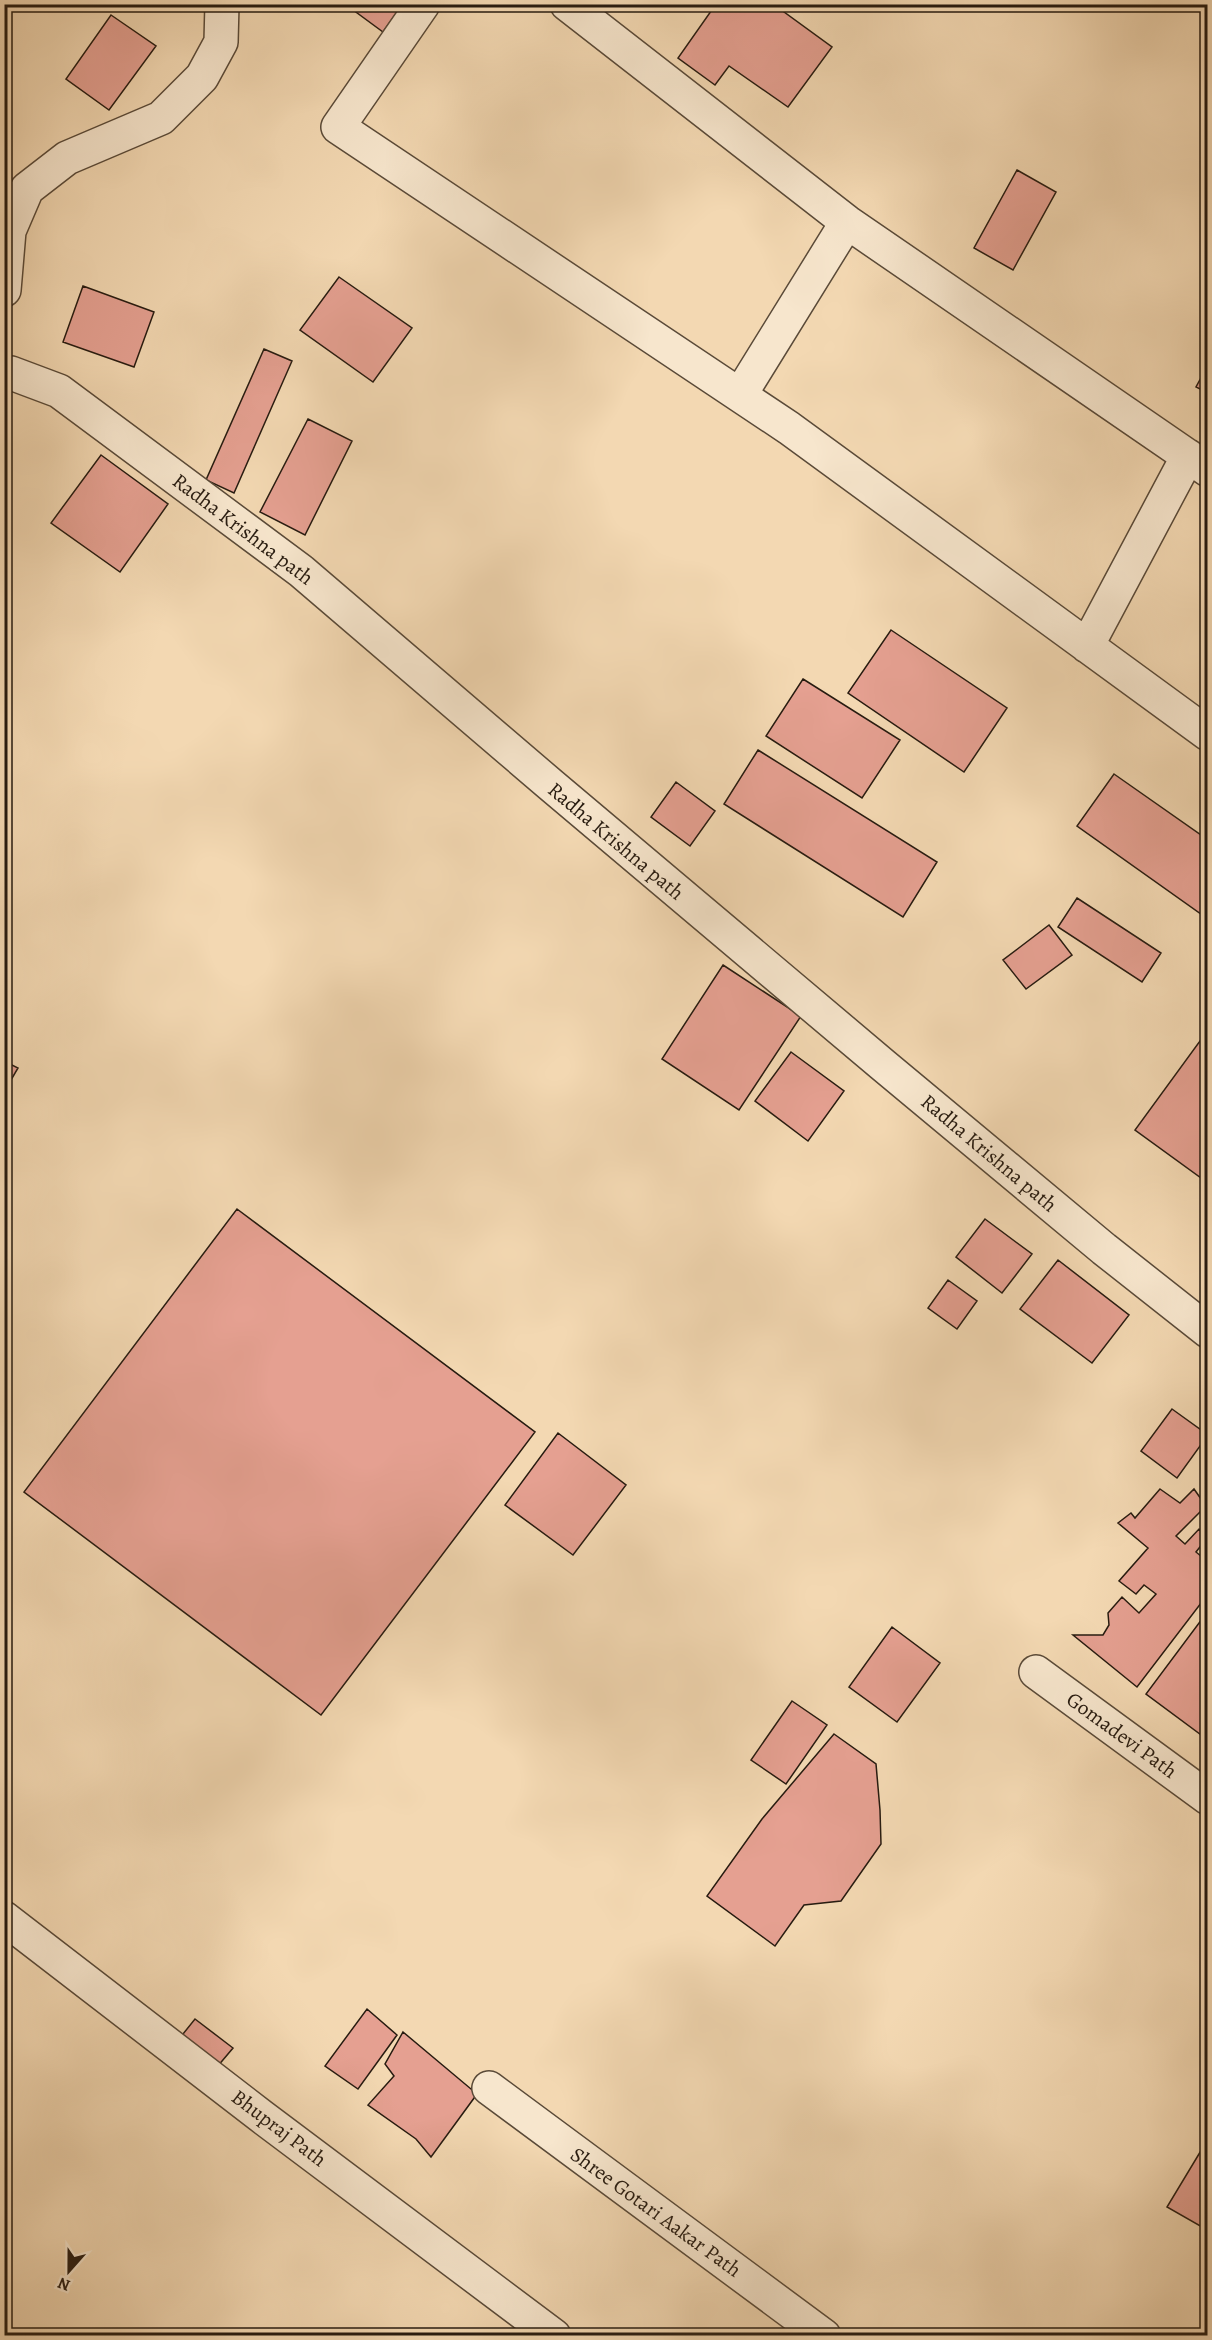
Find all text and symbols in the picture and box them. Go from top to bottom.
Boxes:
street label: Radha Krishna path [167,467,319,591]
street label: Radha Krishna path [542,776,690,906]
street label: Radha Krishna path [915,1088,1063,1218]
street label: Gomadevi Path [1061,1685,1183,1785]
street label: Bhupraj Path [226,2083,332,2173]
street label: Shree Gotari Aakar Path [565,2140,747,2284]
north arrow [39,2241,99,2301]
text: N [54,2272,73,2296]

